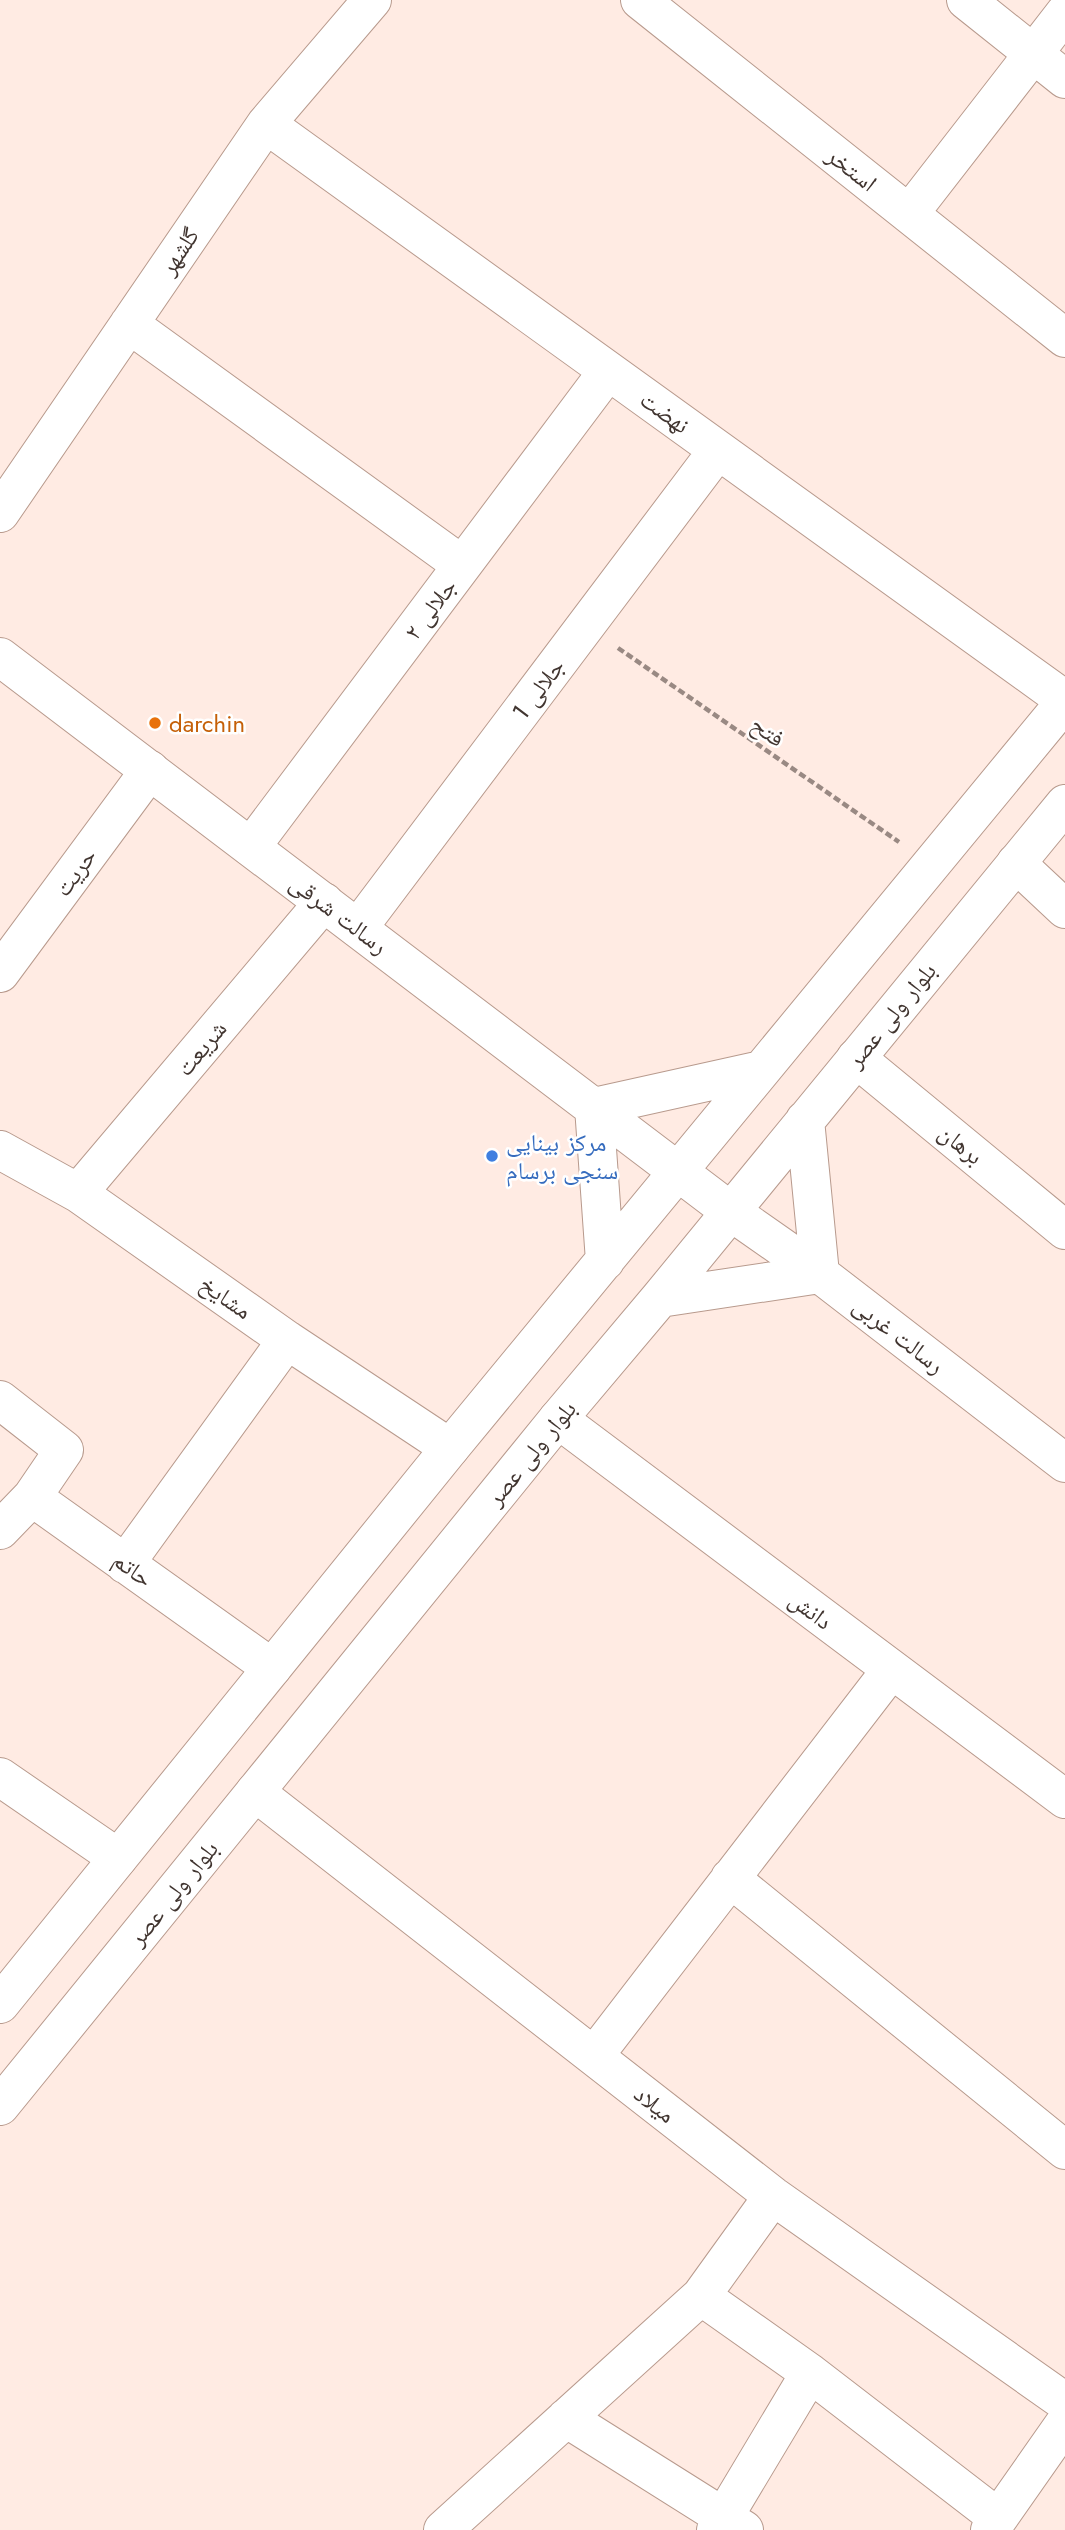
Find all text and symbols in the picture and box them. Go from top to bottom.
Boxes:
street label: استخر [818,137,885,200]
street label: گلشهر [150,220,208,283]
street label: نهضت [633,382,697,442]
street label: جلالی ۲ [395,571,465,647]
street label: جلالی 1 [503,651,573,727]
place label: darchin [169,706,245,741]
street label: فتح [744,707,792,755]
marker: darchin [147,715,163,731]
street label: حریت [45,840,105,904]
street label: رسالت شرقی [283,865,395,963]
street label: بلوار ولی عصر [837,955,944,1076]
street label: شریعت [167,1013,235,1083]
street label: برهان [931,1115,991,1173]
place label: مرکز بینایی سنجی برسام [506,1125,618,1188]
marker: مرکز بینایی سنجی برسام [484,1148,500,1164]
street label: مشایخ [193,1266,259,1328]
street label: رسالت غربی [846,1288,952,1382]
street label: بلوار ولی عصر [477,1393,584,1514]
street label: حاتم [106,1542,160,1596]
street label: دانش [782,1582,840,1638]
street label: بلوار ولی عصر [119,1833,226,1954]
street label: میلاد [627,2077,683,2131]

